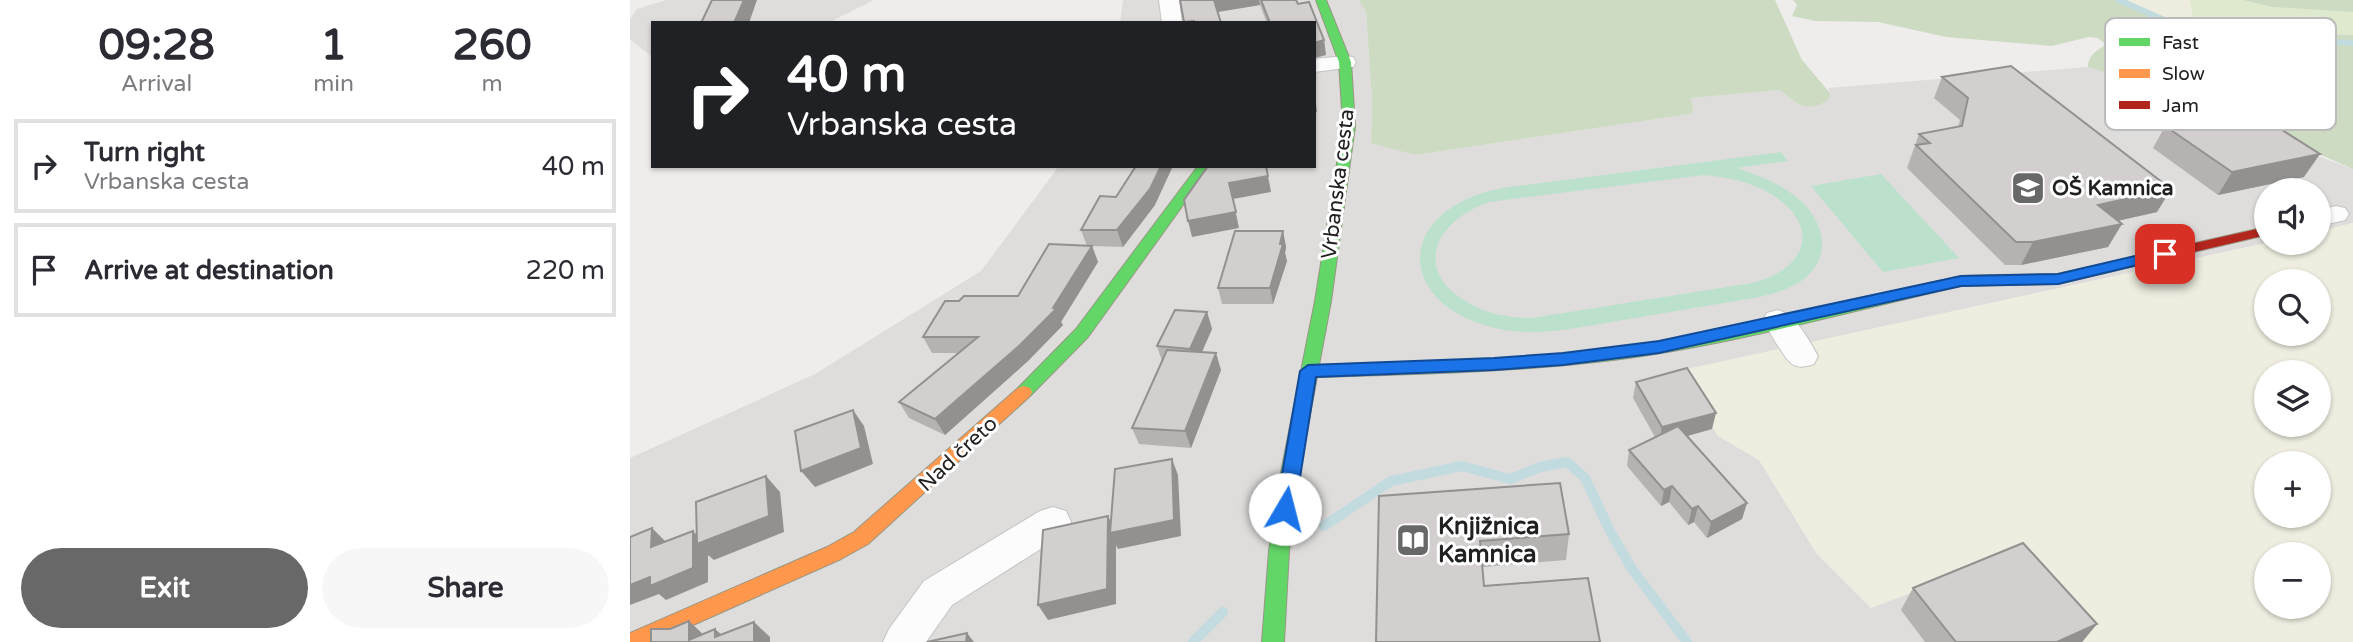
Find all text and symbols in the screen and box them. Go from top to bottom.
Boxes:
legend [2105,18,2336,130]
text: 09:28 [98,20,215,71]
text: 1 [320,20,347,71]
text: 260 [452,20,532,71]
text: Fast [2162,32,2199,54]
text: 40 m [787,46,906,105]
icon: right [672,49,763,140]
text: Slow [2162,63,2205,85]
text: Arrival [121,70,192,98]
text: min [313,70,354,98]
text: m [481,70,503,98]
text: Jam [2162,95,2199,117]
text: Vrbanska cesta [787,106,1017,144]
street label: Vrbanska cesta [1316,108,1360,260]
text: Turn right [84,137,205,168]
icon: right [25,147,63,185]
text: 40 m [542,151,605,182]
text: Vrbanska cesta [84,168,249,196]
school or university icon: OŠ Kamnica [2009,169,2047,207]
place label: OŠ Kamnica [2052,175,2174,201]
map controls [2254,178,2331,619]
button: sound [2254,178,2331,255]
pin [2135,224,2195,284]
icon: arrive [2146,235,2184,273]
icon: arrive [25,251,63,289]
text: Arrive at destination [84,255,334,286]
text: 220 m [525,255,605,286]
button: search [2254,269,2331,346]
button: layers [2254,360,2331,437]
street label: Nad čreto [913,411,1003,497]
button: + [2254,451,2331,528]
position arrow [1248,472,1322,546]
place label: Knjižnica Kamnica [1438,512,1540,569]
library icon: Knjižnica Kamnica [1394,521,1432,559]
button: − [2254,542,2331,619]
button: Exit [21,548,308,628]
button: Share [322,548,609,628]

